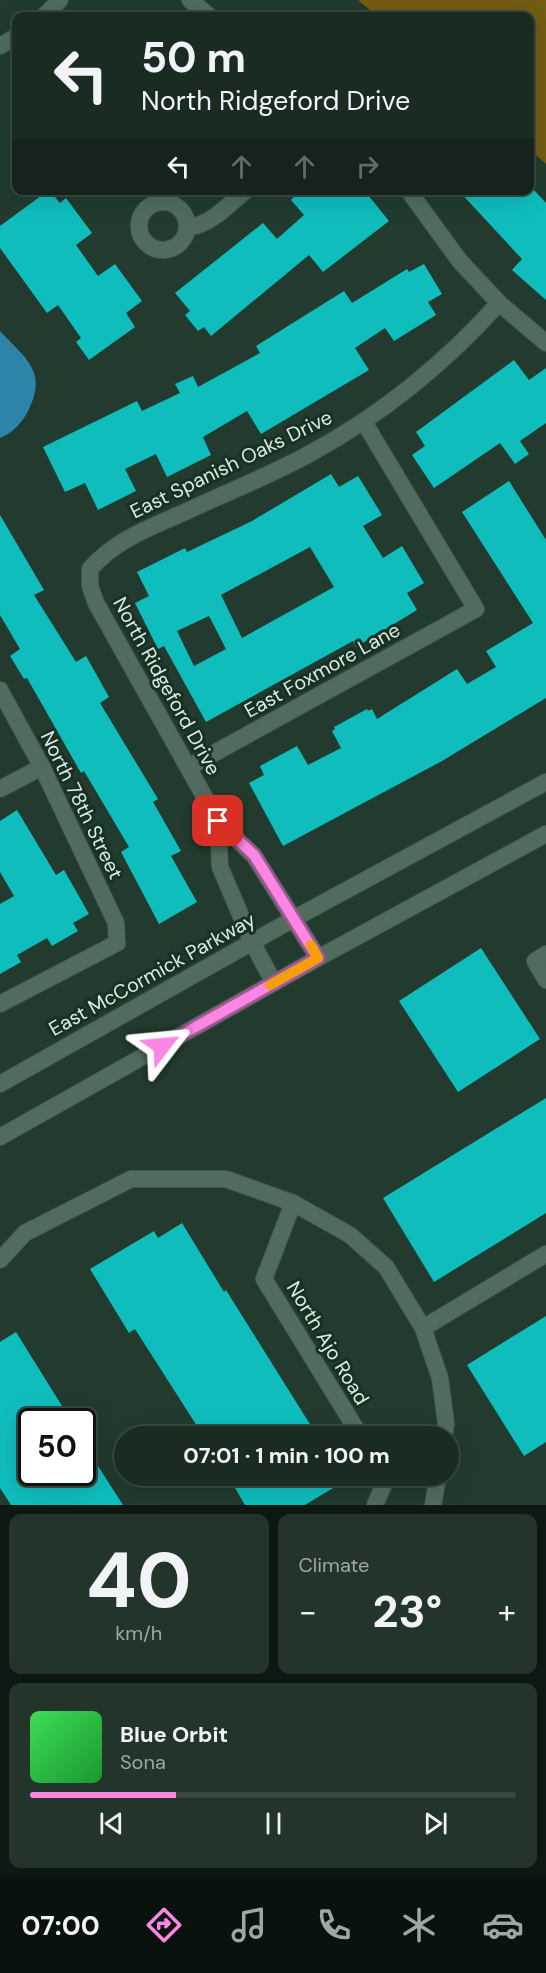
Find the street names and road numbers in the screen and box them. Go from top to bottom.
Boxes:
street label: East Spanish Oaks Drive [126,404,336,524]
street label: North Ridgeford Drive [107,592,227,780]
street label: East Foxmore Lane [240,616,404,724]
street label: North 78th Street [35,727,129,883]
street label: East McCormick Parkway [44,906,260,1042]
street label: North Ajo Road [281,1276,375,1410]

